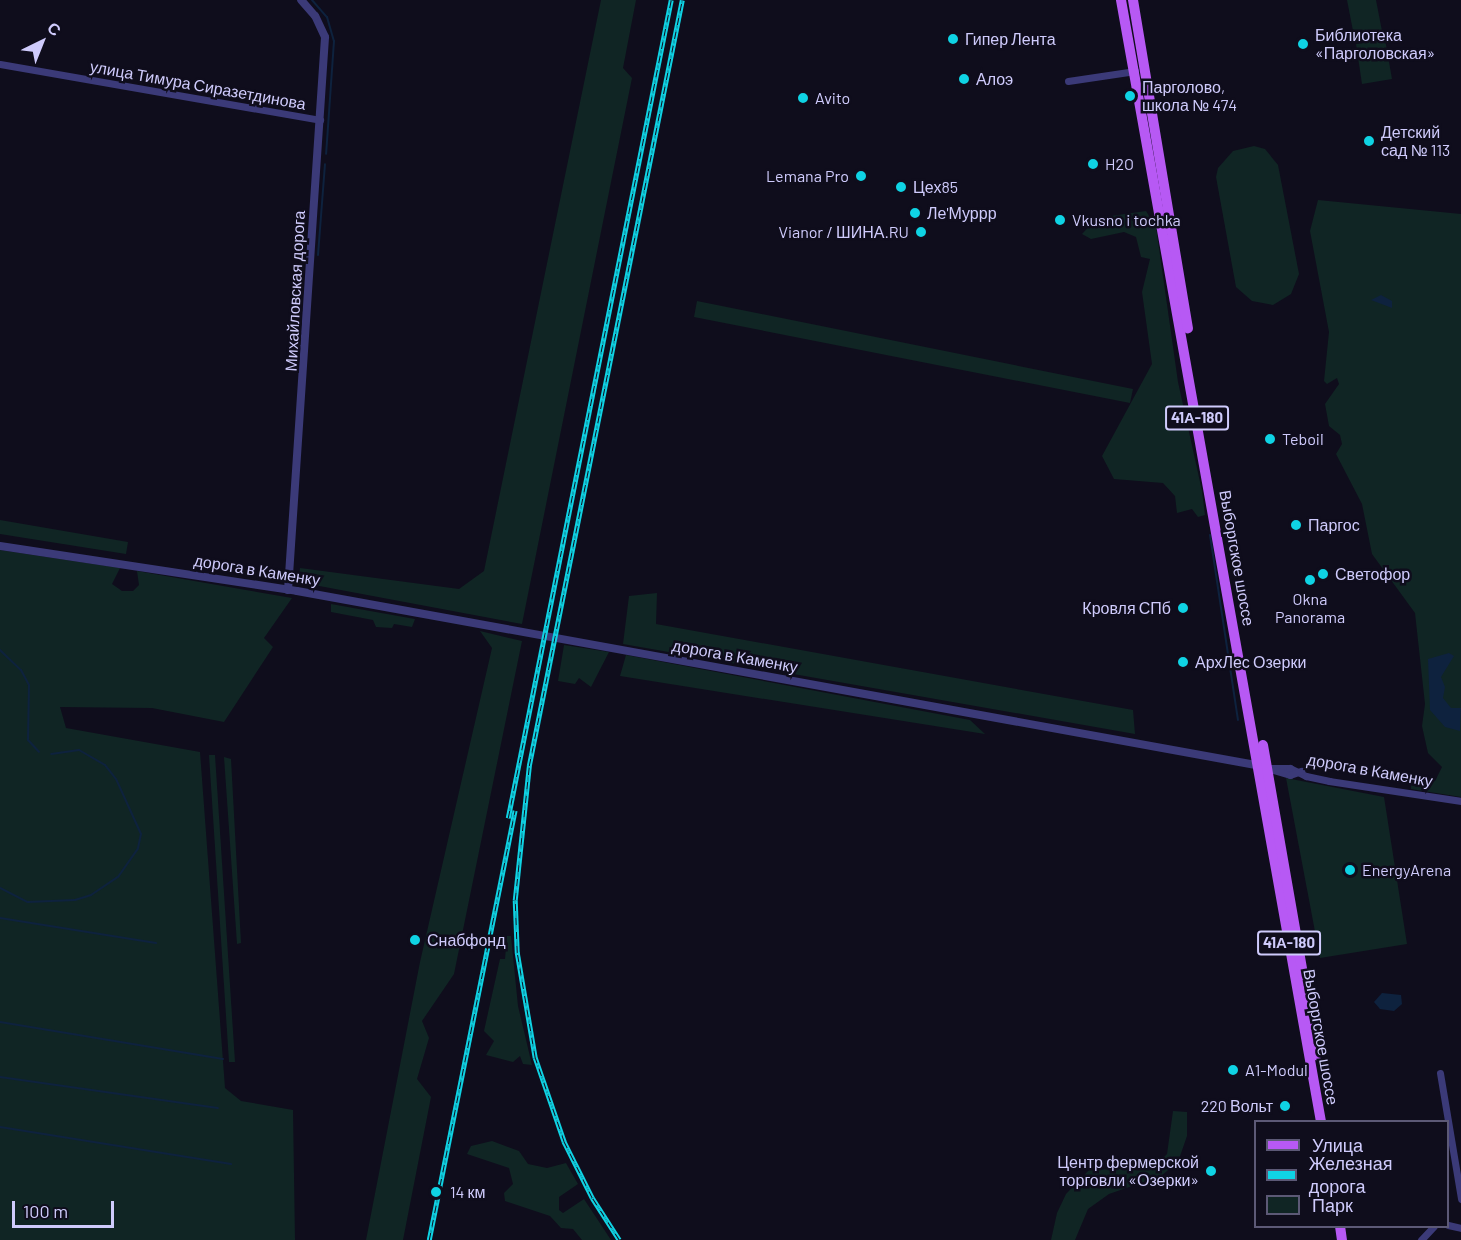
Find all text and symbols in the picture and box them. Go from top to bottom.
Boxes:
north arrow [12,12,72,72]
text: С [44,18,65,39]
place label: Библиотека «Парголовская» [1315,25,1435,63]
place label: Гипер Лента [965,29,1056,49]
marker: Гипер Лента [946,32,960,46]
marker: Библиотека «Парголовская» [1296,37,1310,51]
street label: улица Тимура Сиразетдинова [89,57,307,113]
place label: Алоэ [976,69,1013,89]
marker: Алоэ [957,72,971,86]
place label: Парголово, школа № 474 [1142,77,1237,115]
place label: Avito [815,88,850,108]
marker: Парголово, школа № 474 [1123,89,1137,103]
marker: Avito [796,91,810,105]
place label: Детский сад № 113 [1381,122,1450,160]
marker: Детский сад № 113 [1362,134,1376,148]
place label: H2O [1105,154,1134,174]
marker: H2O [1086,157,1100,171]
place label: Lemana Pro [766,166,849,186]
marker: Lemana Pro [854,169,868,183]
place label: Цех85 [913,177,958,197]
marker: Цех85 [894,180,908,194]
place label: Ле'Муррр [927,203,997,223]
marker: Ле'Муррр [908,206,922,220]
street label: Михайловская дорога [281,210,309,372]
place label: Vkusno i tochka [1072,210,1181,230]
marker: Vkusno i tochka [1053,213,1067,227]
place label: Vianor / ШИНА.RU [778,222,909,242]
marker: Vianor / ШИНА.RU [914,225,928,239]
road number: 41А-180 [1164,406,1230,430]
place label: Teboil [1282,429,1324,449]
marker: Teboil [1263,432,1277,446]
street label: Выборгское шоссе [1216,489,1258,627]
place label: Паргос [1308,515,1360,535]
marker: Паргос [1289,518,1303,532]
street label: дорога в Каменку [193,551,321,589]
place label: Светофор [1335,564,1410,584]
marker: Светофор [1316,567,1330,581]
marker: Okna Panorama [1303,573,1317,587]
place label: Okna Panorama [1275,589,1345,627]
place label: Кровля СПб [1082,598,1171,618]
marker: Кровля СПб [1176,601,1190,615]
street label: дорога в Каменку [671,635,799,677]
place label: АрхЛес Озерки [1195,652,1306,672]
marker: АрхЛес Озерки [1176,655,1190,669]
street label: дорога в Каменку [1306,749,1434,791]
place label: EnergyArena [1362,860,1451,880]
marker: EnergyArena [1343,863,1357,877]
place label: Снабфонд [427,930,506,950]
road number: 41А-180 [1256,931,1322,955]
marker: Снабфонд [408,933,422,947]
street label: Выборгское шоссе [1300,968,1342,1106]
place label: A1-Modul [1245,1060,1308,1080]
marker: A1-Modul [1226,1063,1240,1077]
place label: 220 Вольт [1201,1096,1273,1116]
marker: 220 Вольт [1278,1099,1292,1113]
legend [1254,1120,1449,1228]
text: Улица [1312,1134,1363,1156]
place label: Центр фермерской торговли «Озерки» [1057,1152,1199,1190]
text: Железная дорога [1309,1152,1393,1197]
marker: Центр фермерской торговли «Озерки» [1204,1164,1218,1178]
place label: 14 км [450,1182,486,1202]
marker: 14 км [427,1183,445,1201]
scale bar [15,1189,117,1227]
text: Парк [1312,1194,1353,1216]
text: 100 m [23,1200,68,1222]

